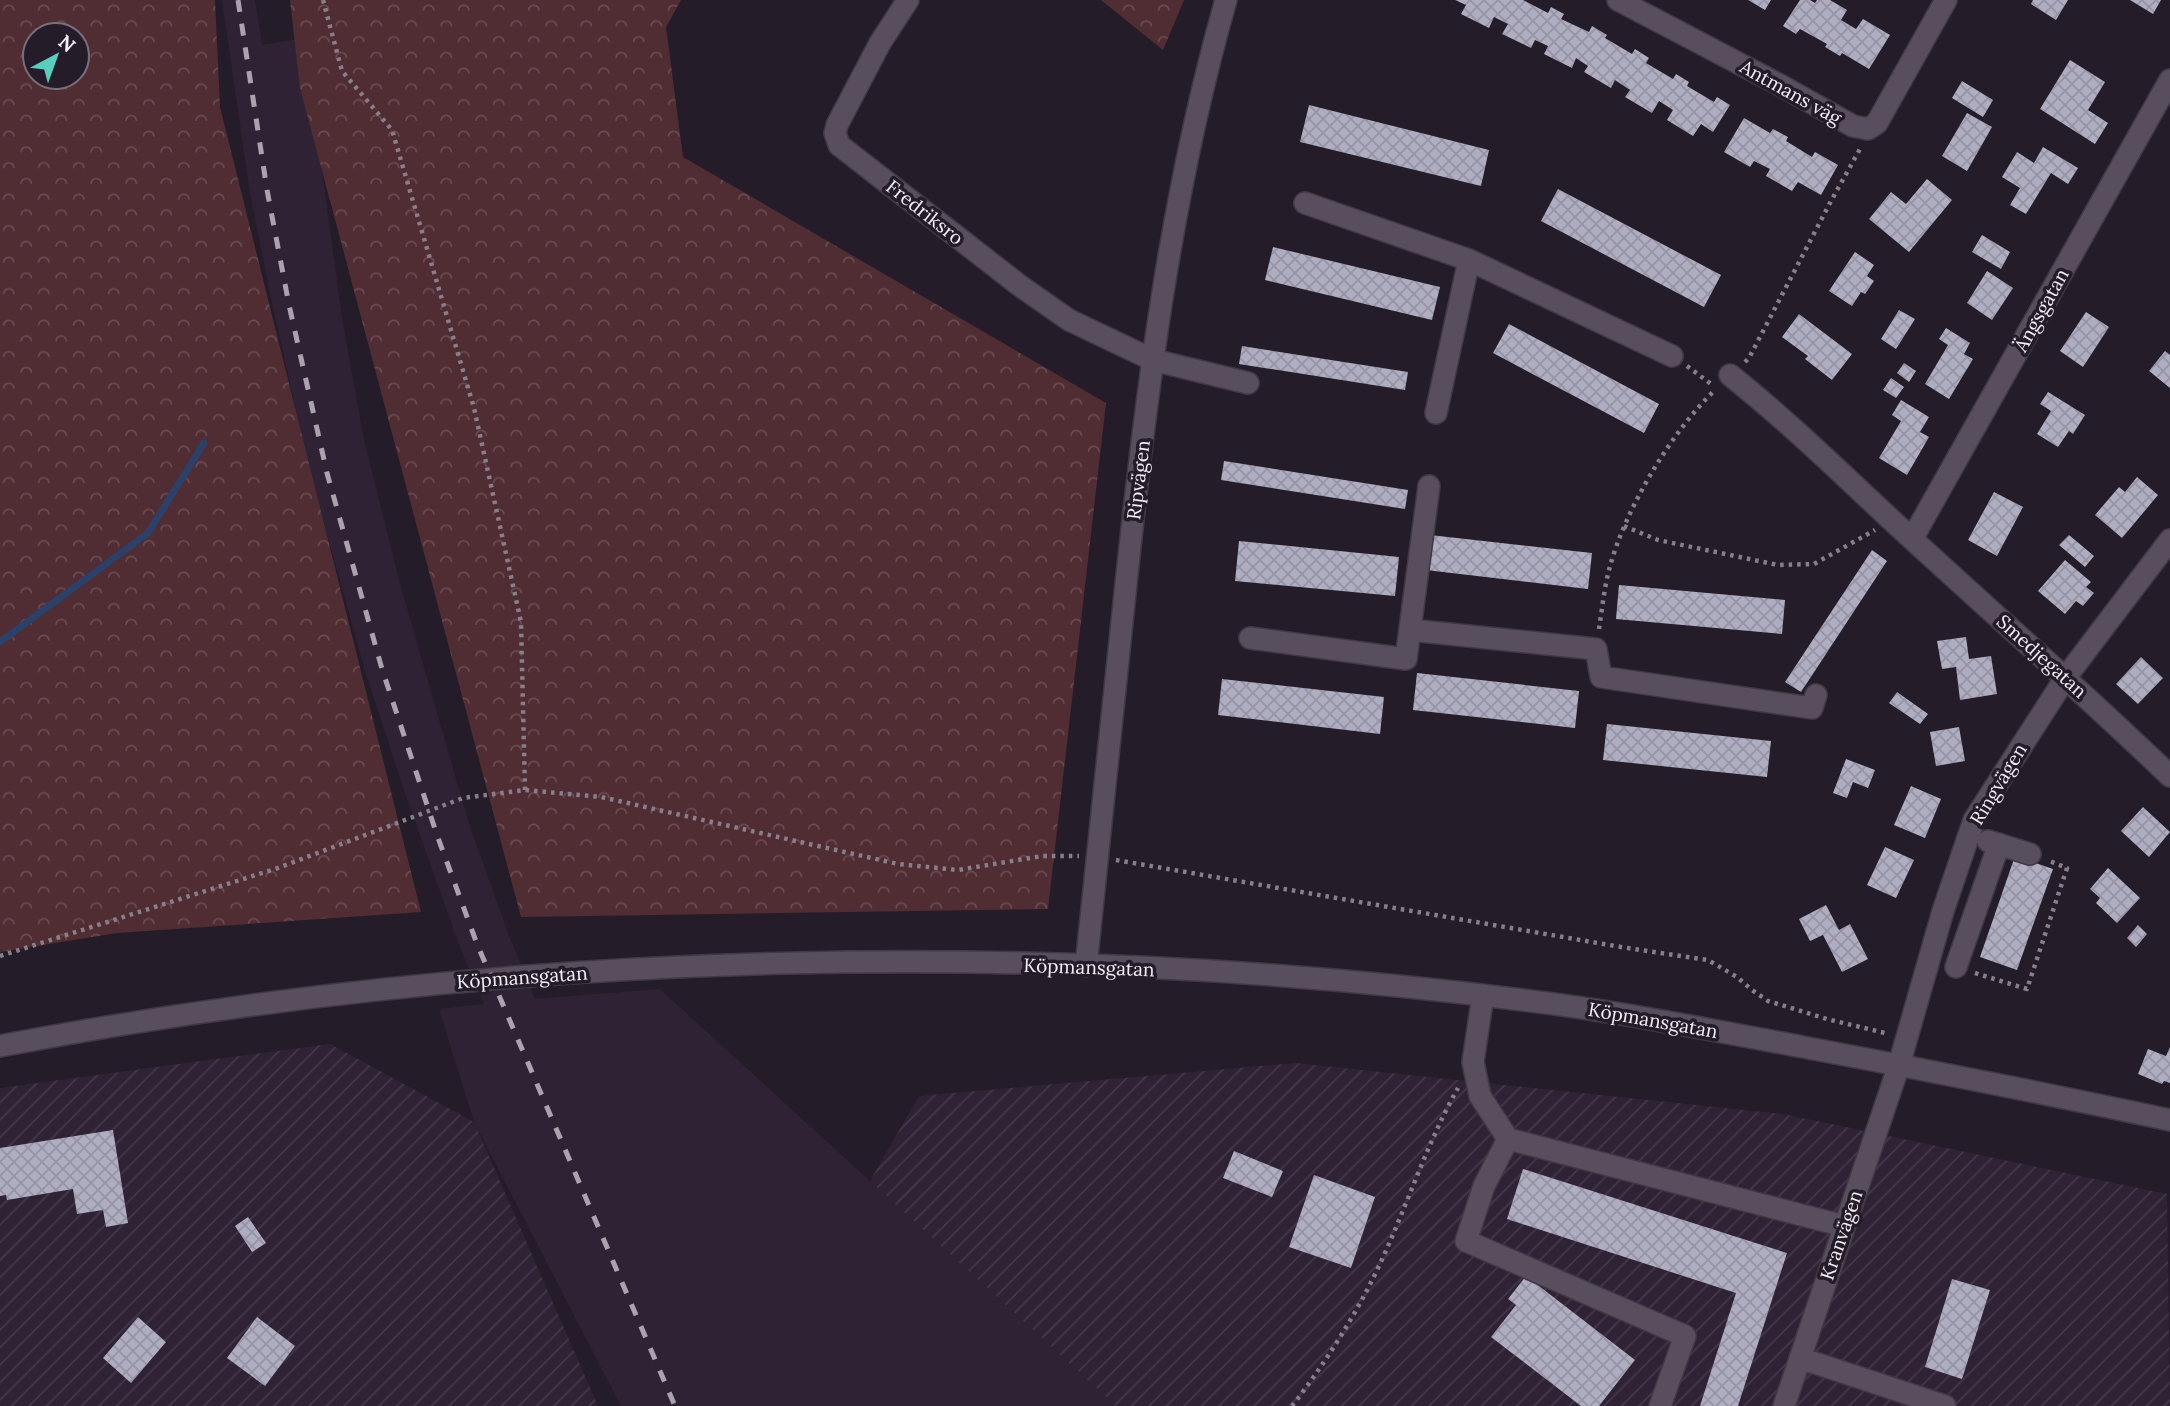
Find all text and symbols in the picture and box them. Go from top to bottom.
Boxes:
north arrow [21,21,91,91]
text: N [54,29,81,57]
street label: Antmans väg [1735,54,1846,130]
street label: Fredriksro [881,174,969,250]
street label: Ängsgatan [2008,264,2074,357]
street label: Ripvägen [1121,439,1155,521]
street label: Smedjegatan [1992,609,2092,703]
street label: Ringvägen [1964,739,2032,829]
street label: Köpmansgatan [1023,953,1155,981]
street label: Köpmansgatan [456,960,588,994]
street label: Köpmansgatan [1586,997,1720,1043]
street label: Kranvägen [1814,1187,1868,1283]

